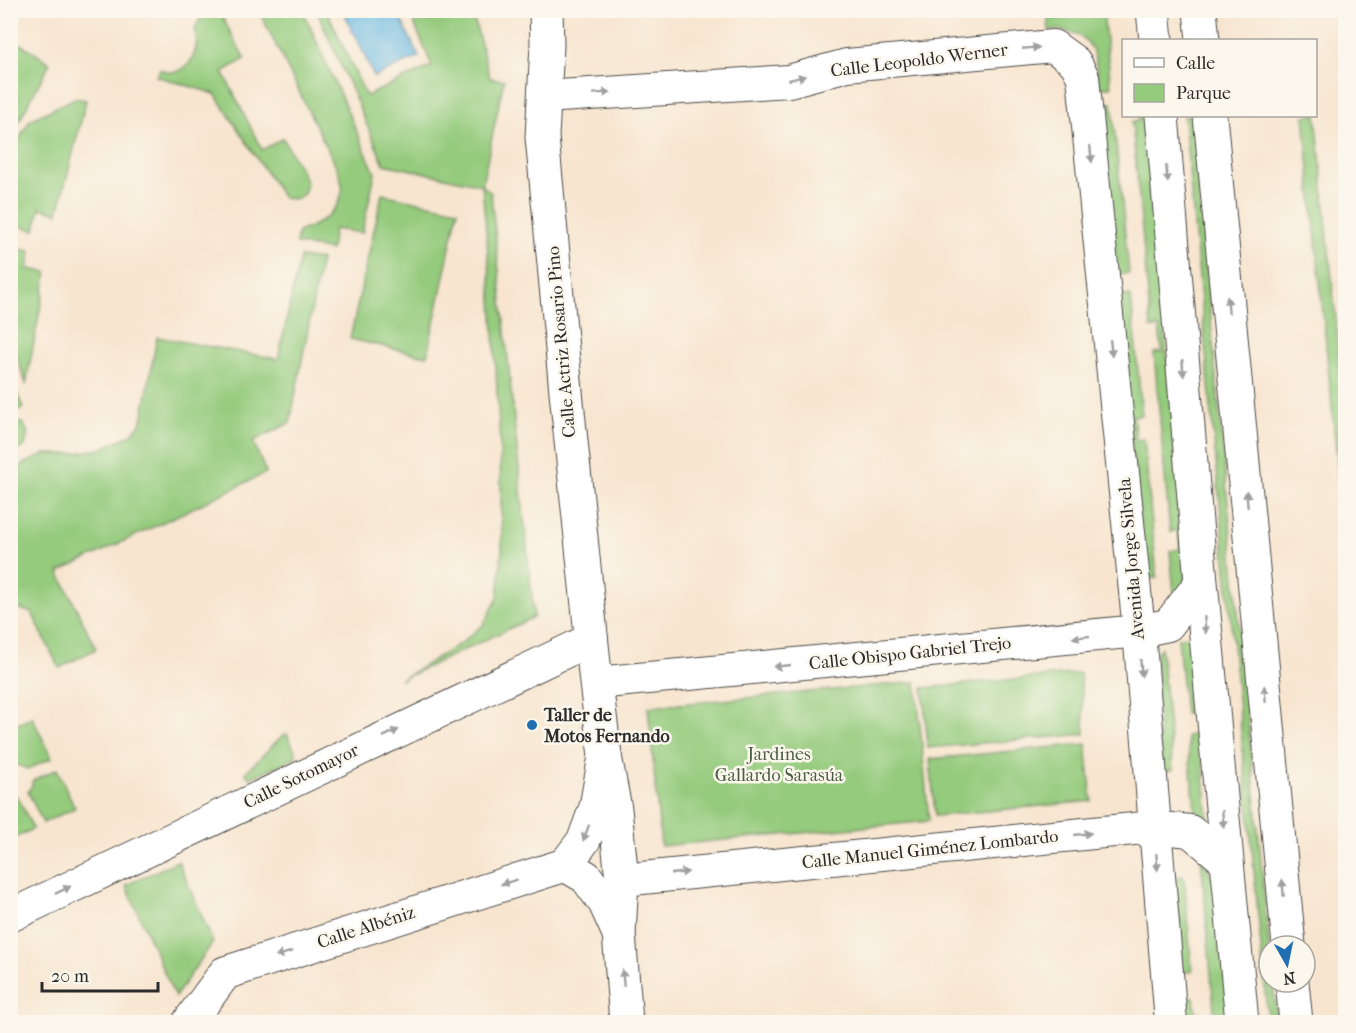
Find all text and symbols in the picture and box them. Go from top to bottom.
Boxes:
street label: Calle Leopoldo Werner [829,39,1009,82]
legend [1122,39,1317,117]
one-way arrow [1021,43,1040,53]
text: Calle [1176,53,1215,74]
one-way arrow [787,73,806,83]
text: Parque [1176,83,1231,104]
one-way arrow [593,88,612,98]
one-way arrow [1086,145,1096,164]
one-way arrow [1162,164,1172,183]
street label: Calle Actriz Rosario Pino [543,245,580,439]
one-way arrow [1223,296,1233,315]
one-way arrow [1106,339,1116,358]
one-way arrow [1178,359,1188,378]
street label: Avenida Jorge Silvela [1114,477,1149,642]
one-way arrow [1242,490,1252,509]
one-way arrow [1200,616,1210,635]
street label: Calle Obispo Gabriel Trejo [808,632,1012,675]
one-way arrow [1071,632,1090,641]
one-way arrow [1137,658,1146,677]
one-way arrow [773,661,792,671]
one-way arrow [1260,684,1270,703]
place label: Taller de Motos Fernando [543,705,670,747]
marker: Taller de Motos Fernando [525,718,539,732]
one-way arrow [382,729,399,738]
street label: Calle Sotomayor [240,739,363,813]
park label: Jardines Gallardo Sarasúa [715,744,844,786]
one-way arrow [1218,810,1228,829]
one-way arrow [581,824,590,842]
street label: Calle Manuel Giménez Lombardo [801,826,1059,873]
one-way arrow [1074,829,1093,839]
one-way arrow [1152,853,1162,872]
one-way arrow [670,868,689,878]
one-way arrow [500,878,518,887]
one-way arrow [1278,878,1288,897]
one-way arrow [55,886,72,895]
street label: Calle Albéniz [315,902,418,953]
north arrow [1257,934,1317,994]
one-way arrow [275,950,293,959]
scale bar [42,955,158,993]
text: 20 m [51,966,89,987]
text: N [1281,968,1297,989]
one-way arrow [618,969,627,988]

